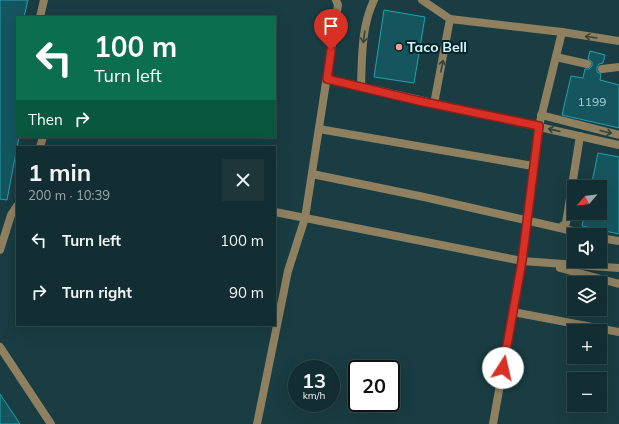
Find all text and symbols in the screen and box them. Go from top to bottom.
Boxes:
pin [314,9,348,50]
icon: arrive [320,15,342,37]
text: 100 m [94,29,177,64]
one-way arrow [360,30,368,43]
icon: left [28,32,80,84]
one-way arrow [585,33,598,41]
place label: Taco Bell [407,38,467,56]
marker: Taco Bell [394,42,404,52]
one-way arrow [438,59,446,72]
text: Turn left [94,64,162,87]
house number: 1199 [578,94,606,109]
icon: right [71,108,93,130]
text: Then [28,110,63,129]
one-way arrow [548,125,561,133]
one-way arrow [599,129,612,136]
text: 1 min [28,157,91,187]
button: close [222,159,264,201]
north arrow [567,180,607,220]
map controls [567,180,607,412]
text: 200 m · 10:39 [28,187,110,203]
button: sound [567,228,607,268]
icon: left [28,229,50,251]
text: Turn left [62,231,121,250]
text: 100 m [220,231,264,250]
button: layers [567,276,607,316]
icon: right [28,281,50,303]
text: Turn right [62,283,132,302]
text: 90 m [229,283,264,302]
button: + [567,324,607,364]
position arrow [482,347,524,389]
speed limit sign: 20 [348,360,400,412]
text: 13 [302,368,326,393]
button: − [567,372,607,412]
text: km/h [303,389,325,402]

